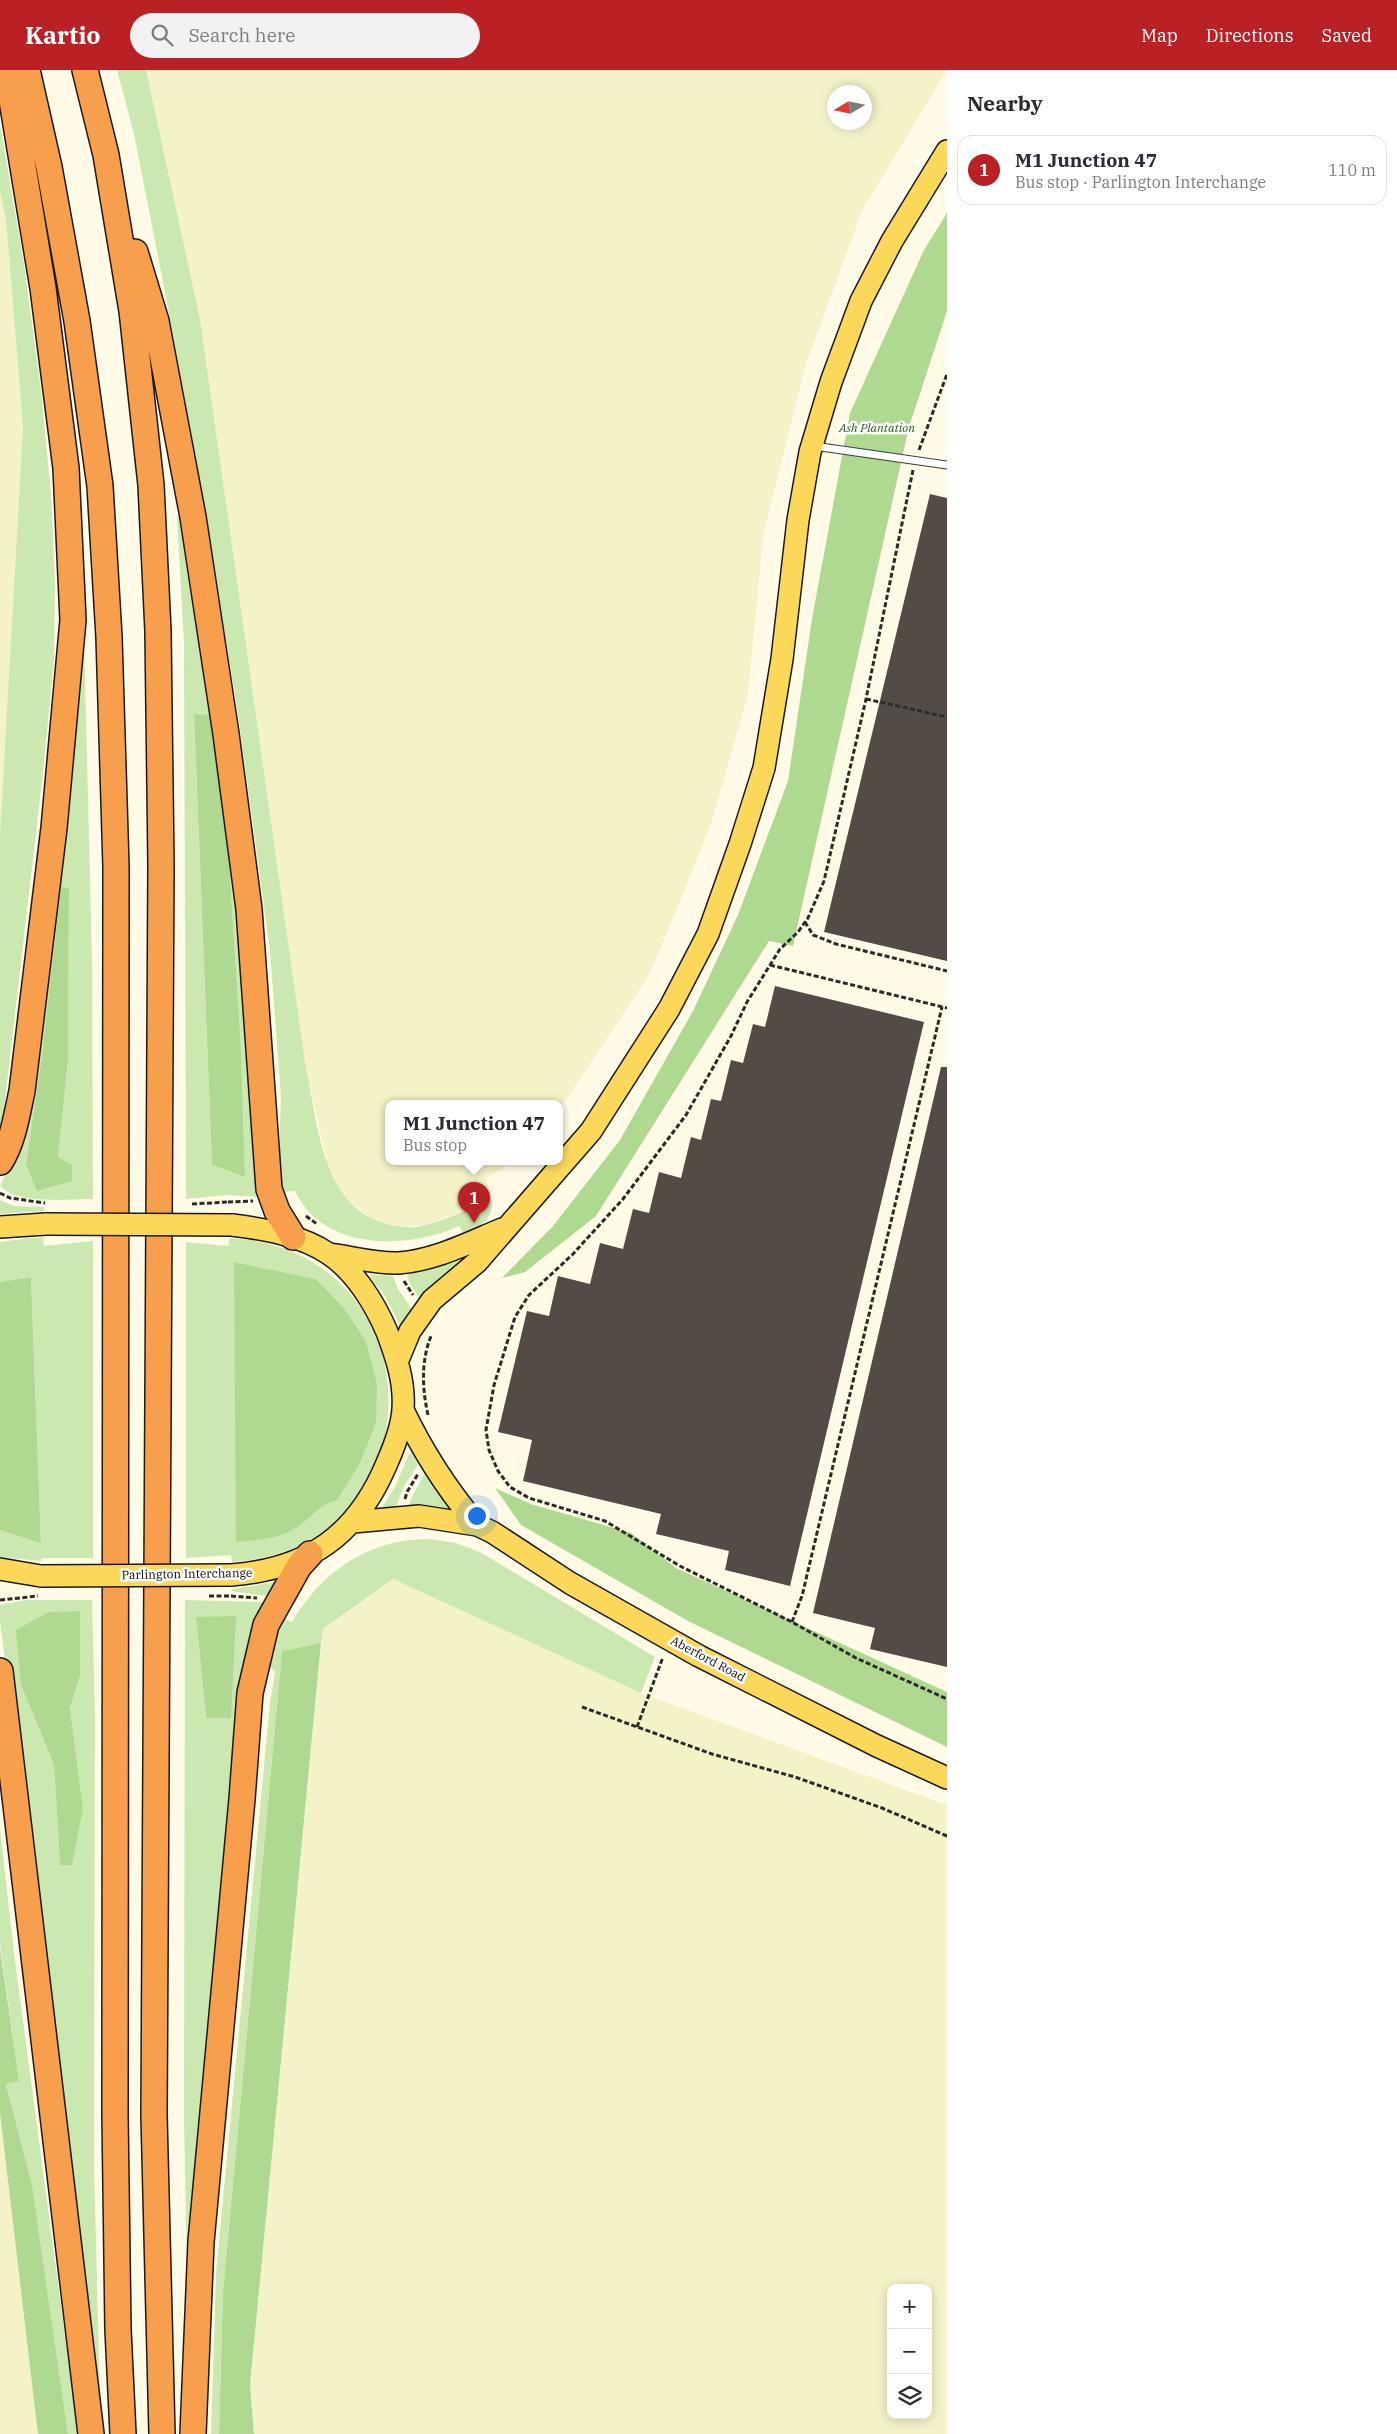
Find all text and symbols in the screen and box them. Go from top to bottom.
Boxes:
search box [130,13,480,58]
text: Kartio [25,19,100,51]
icon: search [148,21,176,49]
text: Search here [188,23,295,47]
text: Map [1141,24,1178,47]
text: Directions [1206,24,1294,47]
text: Saved [1322,24,1372,47]
north arrow [827,85,872,130]
text: Nearby [967,89,1043,117]
text: M1 Junction 47 [1015,148,1157,172]
text: 1 [979,160,989,180]
text: 110 m [1328,160,1376,180]
text: Bus stop · Parlington Interchange [1015,172,1266,192]
park label: Ash Plantation [838,420,915,435]
popup [385,1100,563,1165]
text: M1 Junction 47 [403,1111,545,1135]
text: Bus stop [403,1135,467,1155]
pin: 1 [458,1182,490,1223]
your location [464,1503,490,1529]
street label: Parlington Interchange [121,1565,253,1582]
street label: Aberford Road [668,1633,748,1684]
map controls [887,2284,932,2419]
button: + [887,2284,932,2329]
button: − [887,2329,932,2374]
button: layers [887,2374,932,2419]

